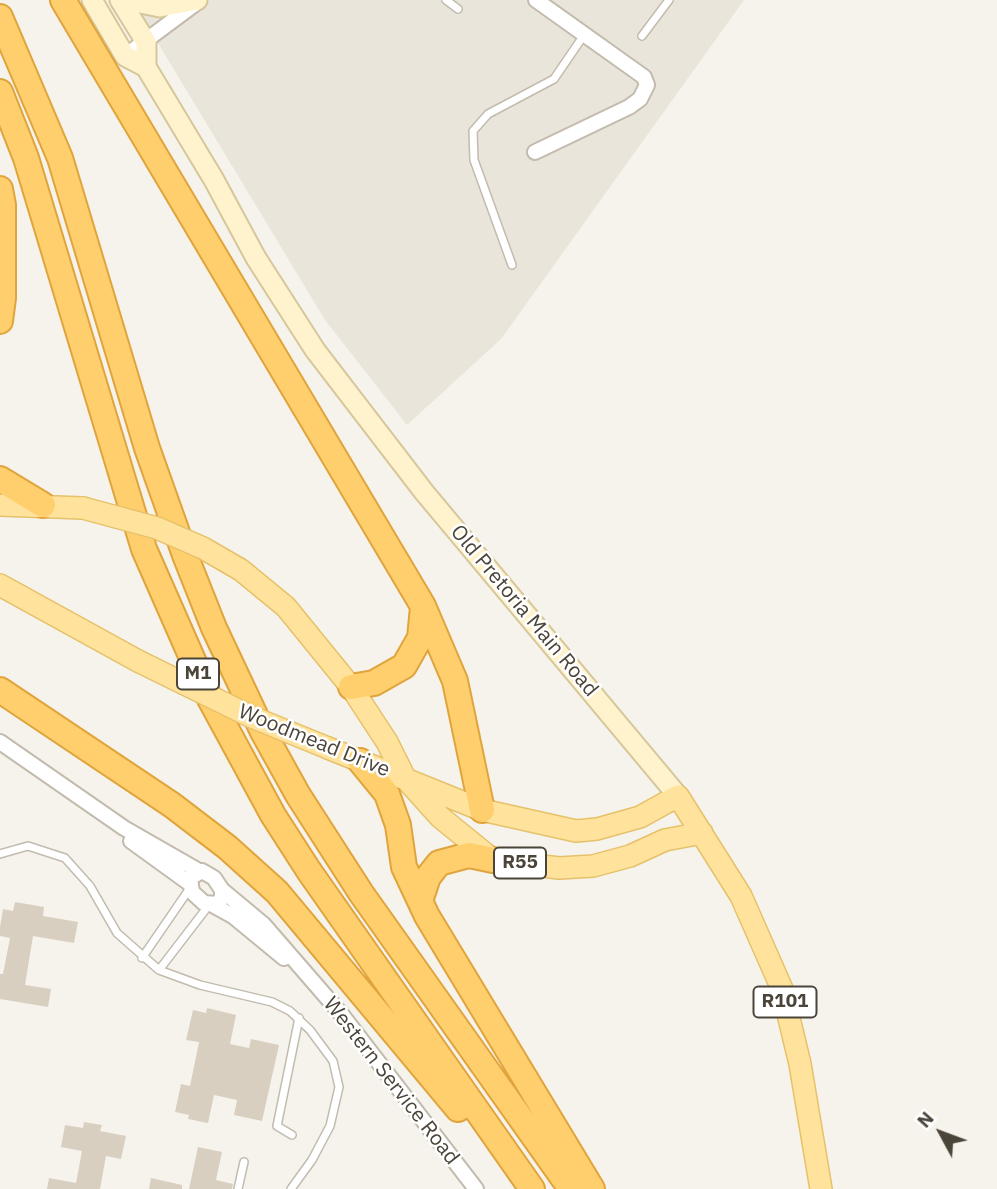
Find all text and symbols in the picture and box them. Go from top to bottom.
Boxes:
street label: Old Pretoria Main Road [445,520,603,702]
road number: M1 [177,659,219,690]
street label: Woodmead Drive [235,699,393,783]
road number: R55 [494,848,546,878]
road number: R101 [754,986,816,1018]
street label: Western Service Road [318,992,464,1170]
north arrow [906,1098,976,1168]
text: N [912,1106,939,1132]

